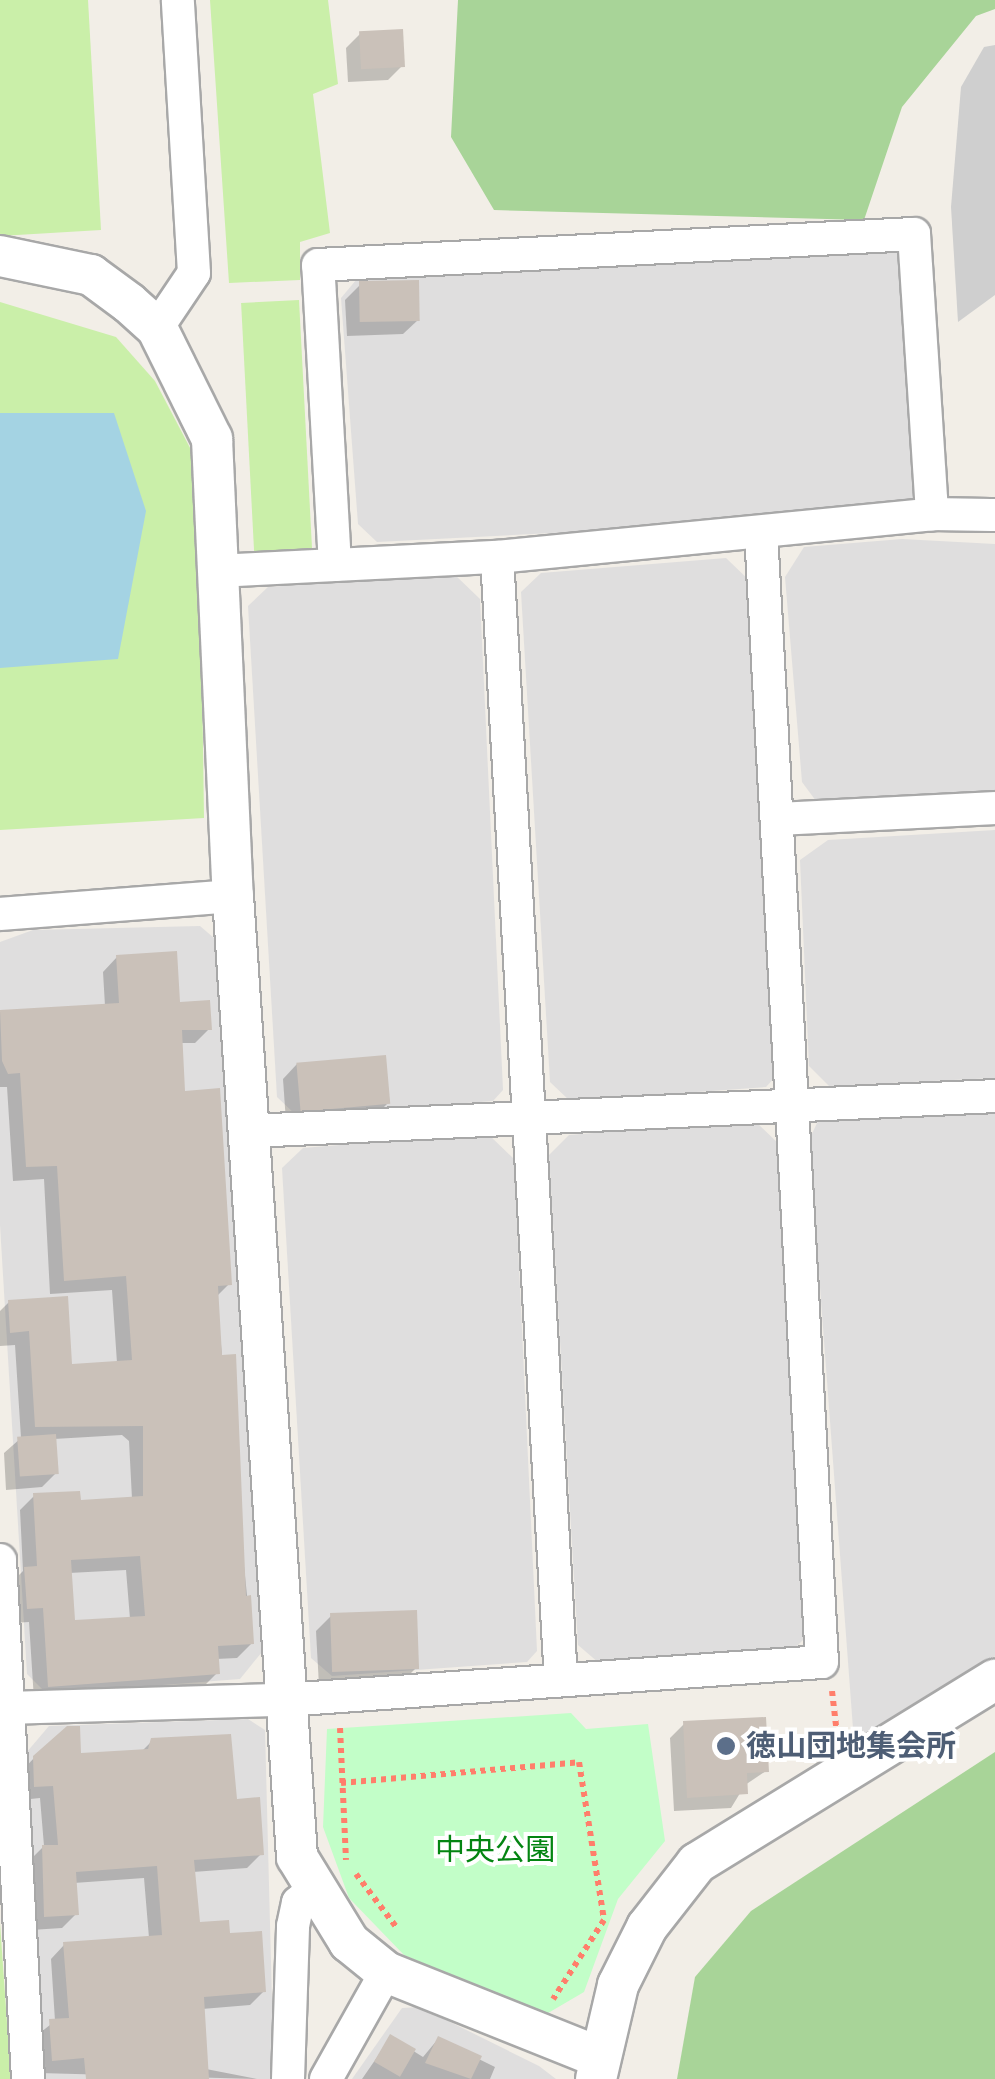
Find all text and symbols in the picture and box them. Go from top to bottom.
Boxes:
place label: 徳山団地集会所 [746,1728,956,1764]
marker: 徳山団地集会所 [715,1735,737,1757]
park label: 中央公園 [435,1832,555,1868]

